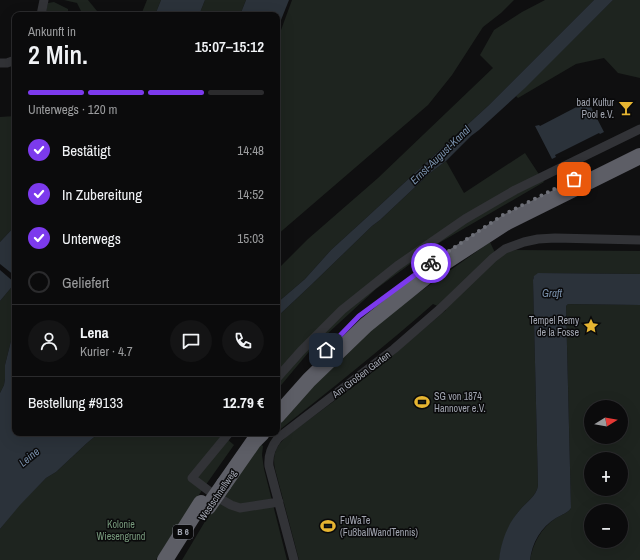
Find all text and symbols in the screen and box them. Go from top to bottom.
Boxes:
text: Ankunft in [28,23,76,40]
text: 15:07–15:12 [195,36,264,57]
text: 2 Min. [28,37,88,72]
place label: bad Kultur Pool e.V. [577,96,614,121]
bar icon: bad Kultur Pool e.V. [617,99,635,117]
text: Unterwegs · 120 m [28,101,117,118]
water label: Ernst-August-Kanal [407,122,474,187]
icon: check [28,139,50,161]
text: Bestätigt [62,140,111,161]
text: 14:48 [237,142,264,159]
pin [557,162,591,196]
icon: bag [563,168,585,190]
icon: check [28,183,50,205]
text: In Zubereitung [62,184,142,205]
text: 14:52 [237,186,264,203]
icon: check [28,227,50,249]
text: Unterwegs [62,228,121,249]
text: 15:03 [237,230,264,247]
courier [411,243,451,283]
icon: bike [420,252,442,274]
text: Geliefert [62,272,109,293]
water label: Graft [542,286,563,300]
place label: Tempel Remy de la Fosse [529,314,580,339]
place icon: Tempel Remy de la Fosse [582,317,600,335]
button: person [28,320,70,362]
button: chat [170,320,212,362]
button: phone [222,320,264,362]
text: Lena [80,322,109,343]
pin [309,333,343,367]
icon: home [315,339,337,361]
text: Kurier · 4.7 [80,343,133,360]
street label: Am Großen Garten [329,348,393,401]
place label: SG von 1874 Hannover e.V. [434,390,486,415]
text: Bestellung #9133 [28,392,123,413]
text: 12.79 € [223,392,264,413]
sports icon: SG von 1874 Hannover e.V. [413,393,431,411]
north arrow [584,400,628,444]
map controls [584,400,628,548]
water label: Leine [16,444,42,470]
button: + [584,452,628,496]
street label: Westschnellweg [195,467,240,523]
button: − [584,504,628,548]
place label: FuWaTe (FußballWandTennis) [340,514,418,539]
sports icon: FuWaTe (FußballWandTennis) [319,517,337,535]
park label: Kolonie Wiesengrund [97,518,145,543]
road number: B 6 [173,525,193,539]

